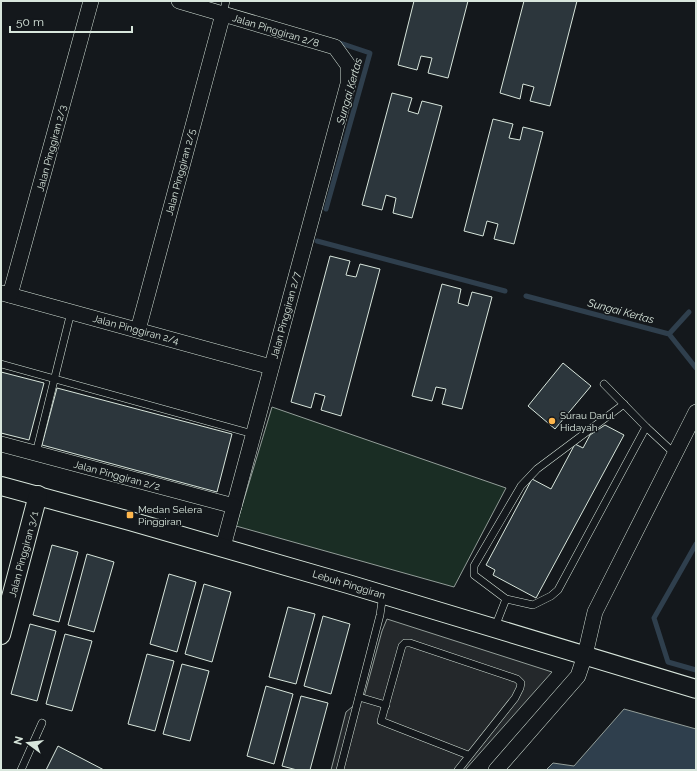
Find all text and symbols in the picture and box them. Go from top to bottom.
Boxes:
scale bar [10,8,132,34]
street label: Jalan Pinggiran 2/8 [231,12,321,49]
text: 50 m [16,15,44,29]
water label: Sungai Kertas [334,57,365,127]
street label: Jalan Pinggiran 2/3 [35,104,68,193]
street label: Jalan Pinggiran 2/5 [164,127,197,217]
street label: Jalan Pinggiran 2/7 [269,270,303,360]
water label: Sungai Kertas [585,296,656,327]
street label: Jalan Pinggiran 2/4 [92,313,181,346]
place label: Surau Darul Hidayah [560,410,614,433]
marker: Surau Darul Hidayah [547,416,557,426]
street label: Jalan Pinggiran 2/2 [72,459,161,492]
place label: Medan Selera Pinggiran [138,504,202,527]
street label: Jalan Pinggiran 3/1 [7,509,40,598]
marker: Medan Selera Pinggiran [125,510,135,520]
street label: Lebuh Pinggiran [311,568,387,601]
north arrow [8,723,48,763]
text: N [11,735,26,746]

